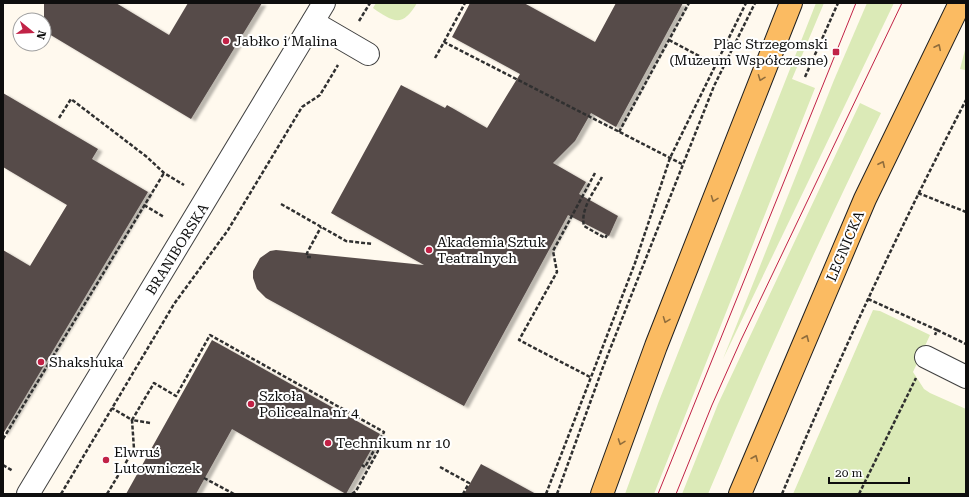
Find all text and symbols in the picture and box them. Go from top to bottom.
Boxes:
north arrow [12,12,52,52]
text: N [33,29,49,41]
place label: Jabłko i Malina [234,33,338,49]
marker: Jabłko i Malina [221,36,231,46]
place label: Plac Strzegomski (Muzeum Współczesne) [670,36,829,68]
one-way arrow [933,43,941,51]
marker: Plac Strzegomski (Muzeum Współczesne) [831,47,841,57]
one-way arrow [758,75,766,82]
one-way arrow [877,161,885,168]
one-way arrow [710,196,718,203]
street label: BRANIBORSKA [142,200,212,298]
street label: LEGNICKA [823,208,867,284]
place label: Akademia Sztuk Teatralnych [437,234,546,266]
marker: Akademia Sztuk Teatralnych [424,245,434,255]
one-way arrow [663,317,671,324]
one-way arrow [801,335,809,342]
place label: Shakshuka [49,354,124,370]
marker: Shakshuka [36,357,46,367]
place label: Szkoła Policealna nr 4 [259,388,359,420]
marker: Szkoła Policealna nr 4 [246,399,256,409]
place label: Technikum nr 10 [336,435,451,451]
marker: Technikum nr 10 [323,438,333,448]
one-way arrow [617,438,625,445]
place label: Elwruś Lutowniczek [114,444,201,476]
marker: Elwruś Lutowniczek [101,455,111,465]
one-way arrow [751,455,759,462]
scale bar [829,459,909,485]
text: 20 m [835,466,862,480]

